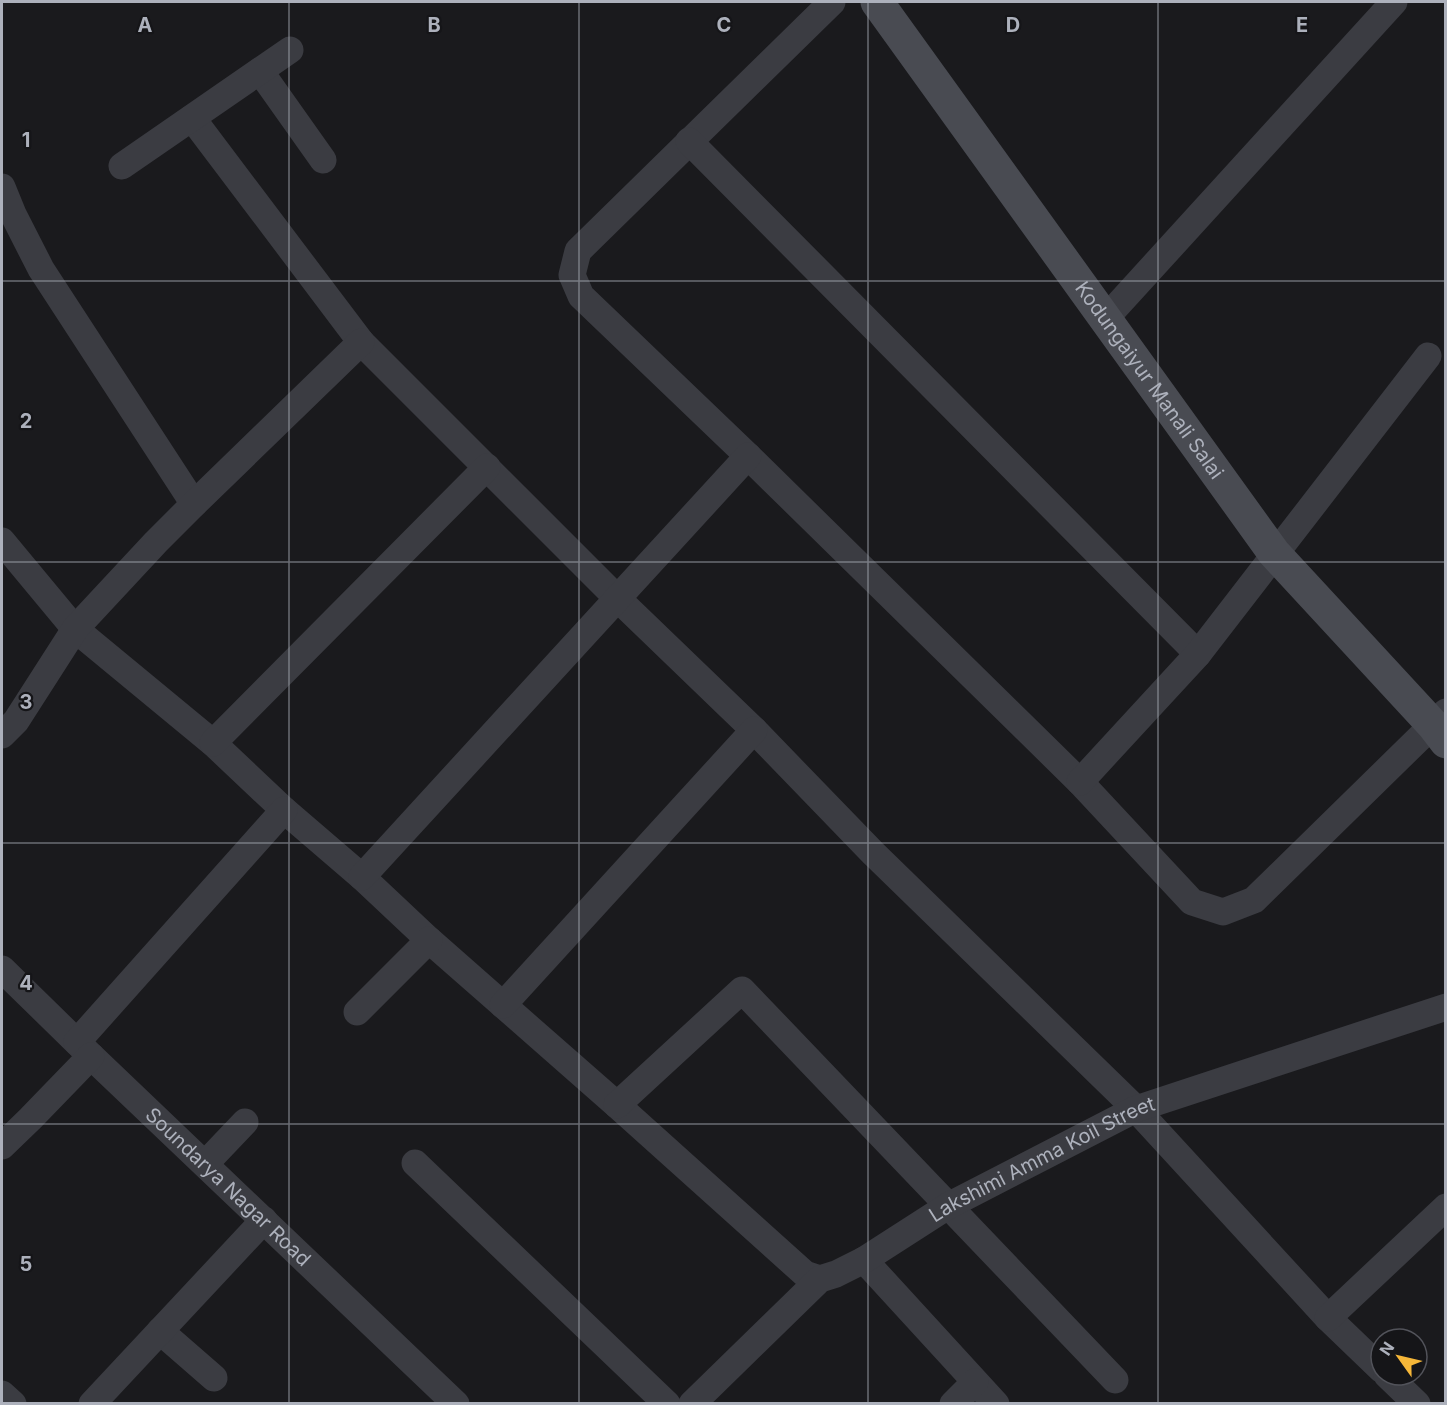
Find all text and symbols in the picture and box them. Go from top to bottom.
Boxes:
text: A [138,13,153,37]
text: B [427,13,441,37]
text: C [717,13,731,37]
text: D [1006,13,1020,37]
text: E [1296,13,1308,37]
text: 1 [22,128,30,152]
street label: Kodungaiyur Manali Salai [1070,277,1229,484]
text: 2 [20,409,32,433]
text: 3 [20,690,32,714]
text: 4 [19,971,33,995]
street label: Lakshimi Amma Koil Street [924,1091,1158,1227]
street label: Soundarya Nagar Road [141,1103,316,1271]
text: 5 [20,1252,32,1276]
north arrow [1369,1327,1429,1387]
text: N [1375,1338,1398,1359]

